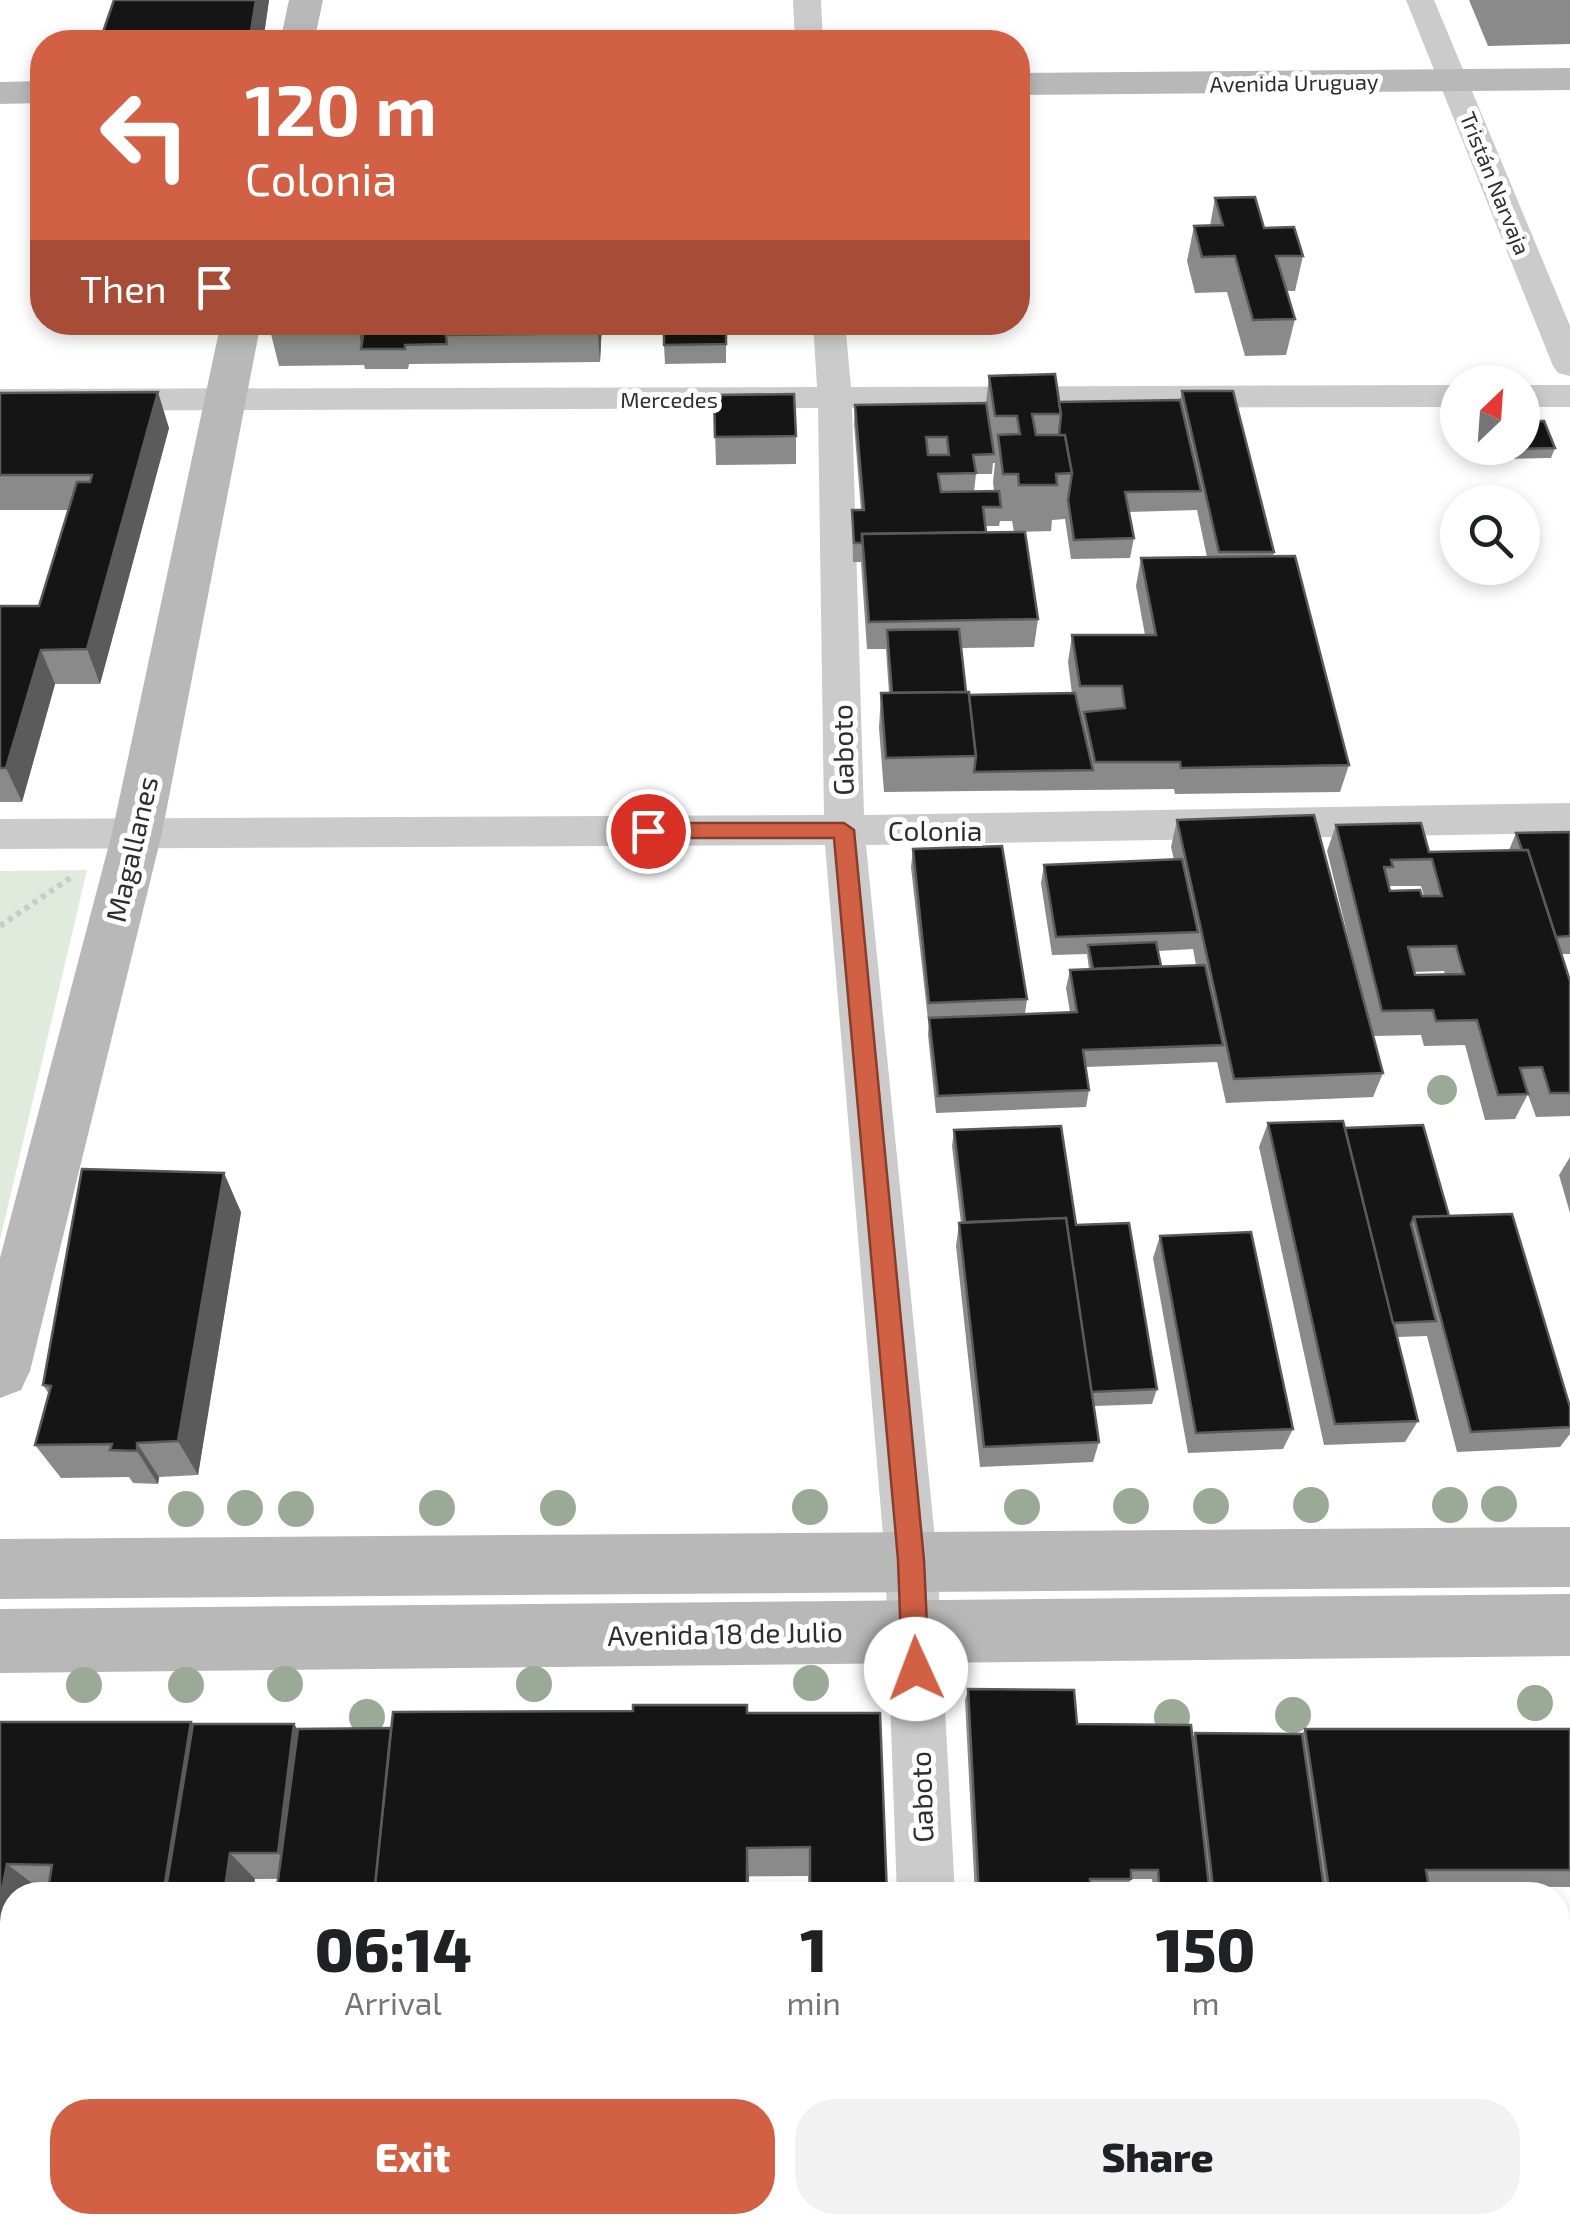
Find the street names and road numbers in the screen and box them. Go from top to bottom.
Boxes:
street label: Avenida Uruguay [1209,68,1379,96]
street label: Tristán Narvaja [1455,108,1537,259]
street label: Mercedes [620,386,718,412]
street label: Gaboto [824,704,860,796]
street label: Magallanes [98,773,164,925]
street label: Colonia [888,813,982,847]
street label: Avenida 18 de Julio [607,1614,843,1652]
street label: Gaboto [902,1751,940,1843]

